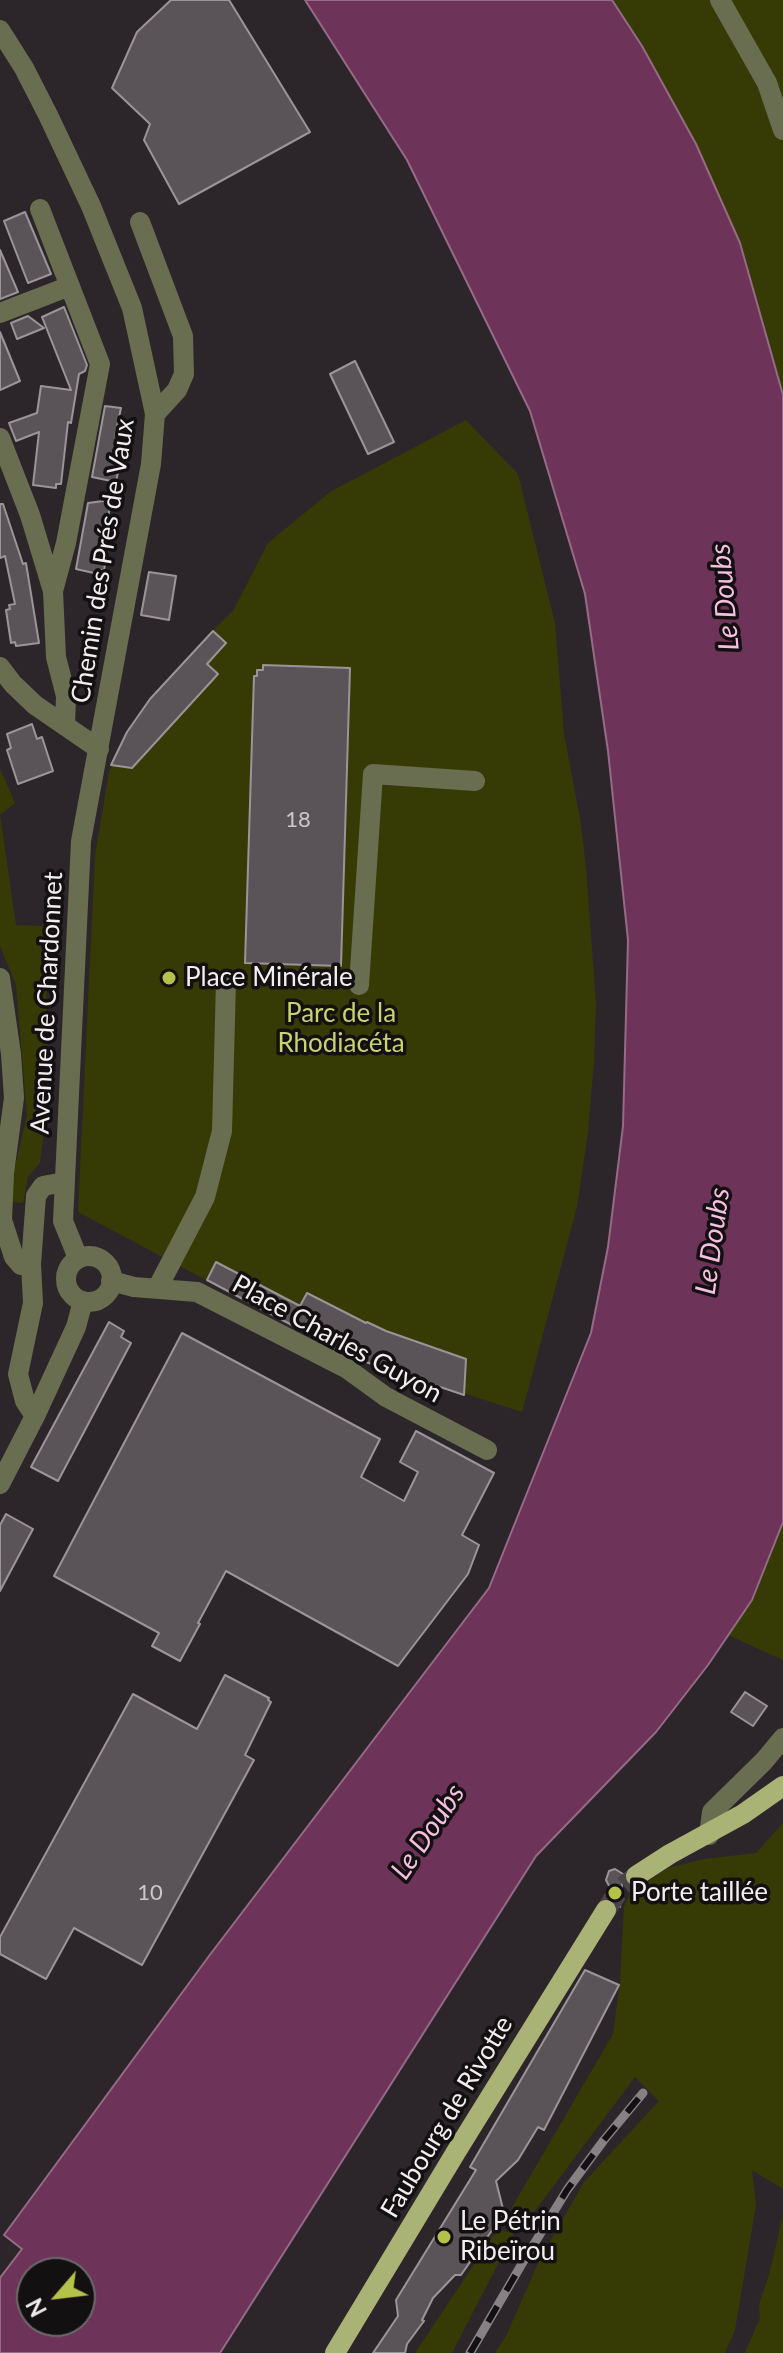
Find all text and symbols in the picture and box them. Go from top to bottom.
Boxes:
street label: Chemin des Prés de Vaux [65,417,141,705]
water label: Le Doubs [704,542,746,652]
house number: 18 [285,807,311,833]
street label: Avenue de Chardonnet [25,871,69,1135]
place label: Place Minérale [185,962,353,994]
marker: Place Minérale [160,969,178,987]
park label: Parc de la Rhodiacéta [277,998,405,1060]
water label: Le Doubs [689,1186,737,1296]
street label: Place Charles Guyon [227,1268,447,1410]
water label: Le Doubs [384,1778,472,1886]
place label: Porte taillée [631,1877,768,1909]
house number: 10 [137,1880,163,1906]
marker: Porte taillée [606,1884,624,1902]
street label: Faubourg de Rivotte [374,2011,520,2223]
place label: Le Pétrin Ribeïrou [460,2206,561,2268]
marker: Le Pétrin Ribeïrou [435,2228,453,2246]
north arrow [16,2257,96,2337]
text: N [20,2294,52,2321]

